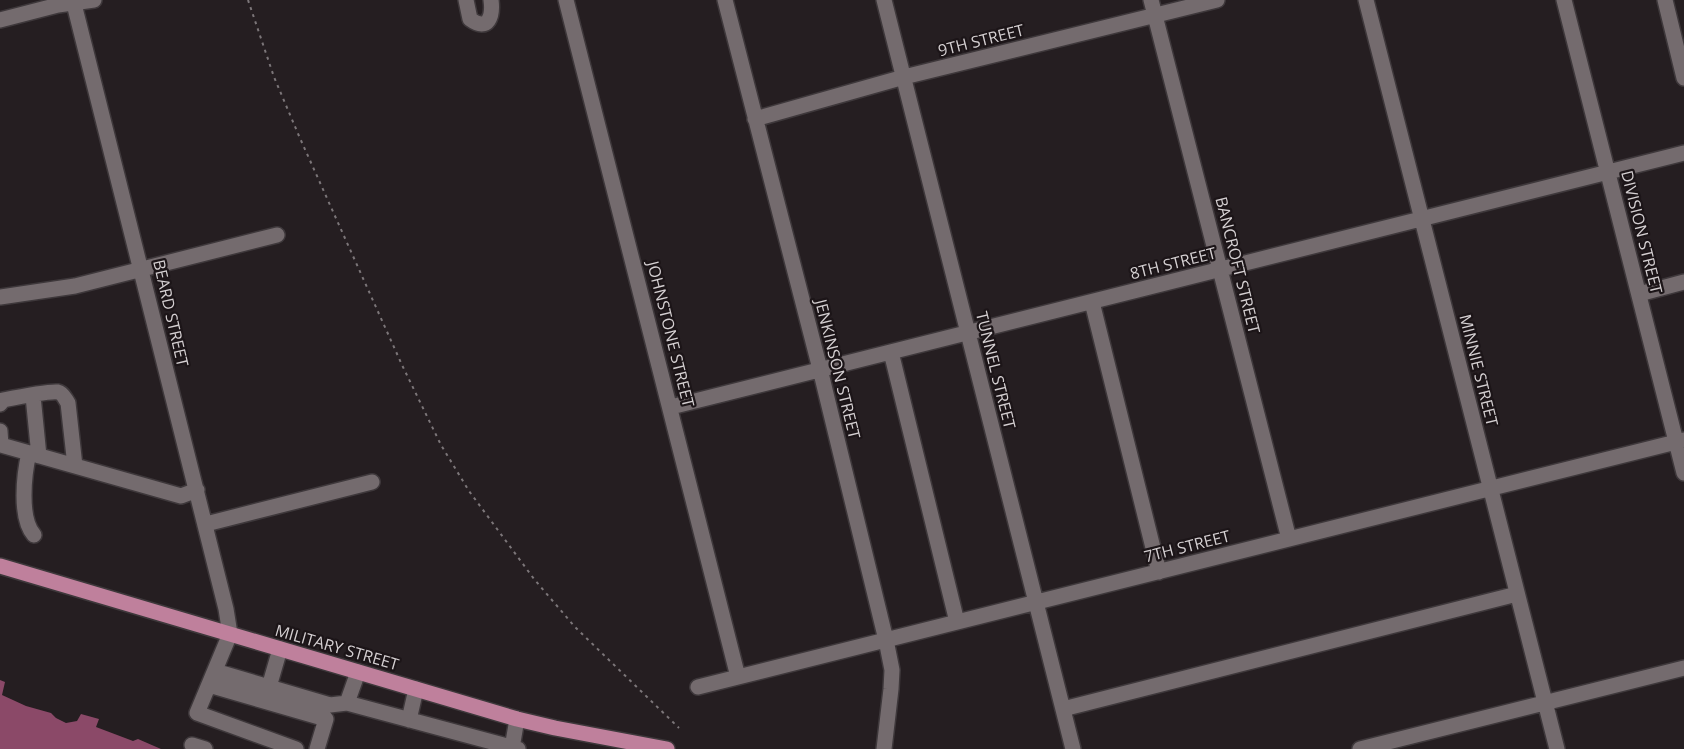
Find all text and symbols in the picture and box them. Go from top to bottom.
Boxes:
street label: 9TH STREET [936,19,1027,61]
street label: DIVISION STREET [1616,168,1668,296]
street label: BANCROFT STREET [1210,194,1266,336]
street label: 8TH STREET [1128,242,1219,284]
street label: BEARD STREET [148,257,194,369]
street label: JOHNSTONE STREET [642,257,700,410]
street label: JENKINSON STREET [810,295,866,441]
street label: TUNNEL STREET [971,309,1021,431]
street label: MINNIE STREET [1454,312,1504,428]
street label: 7TH STREET [1142,525,1233,567]
street label: MILITARY STREET [273,619,402,675]

